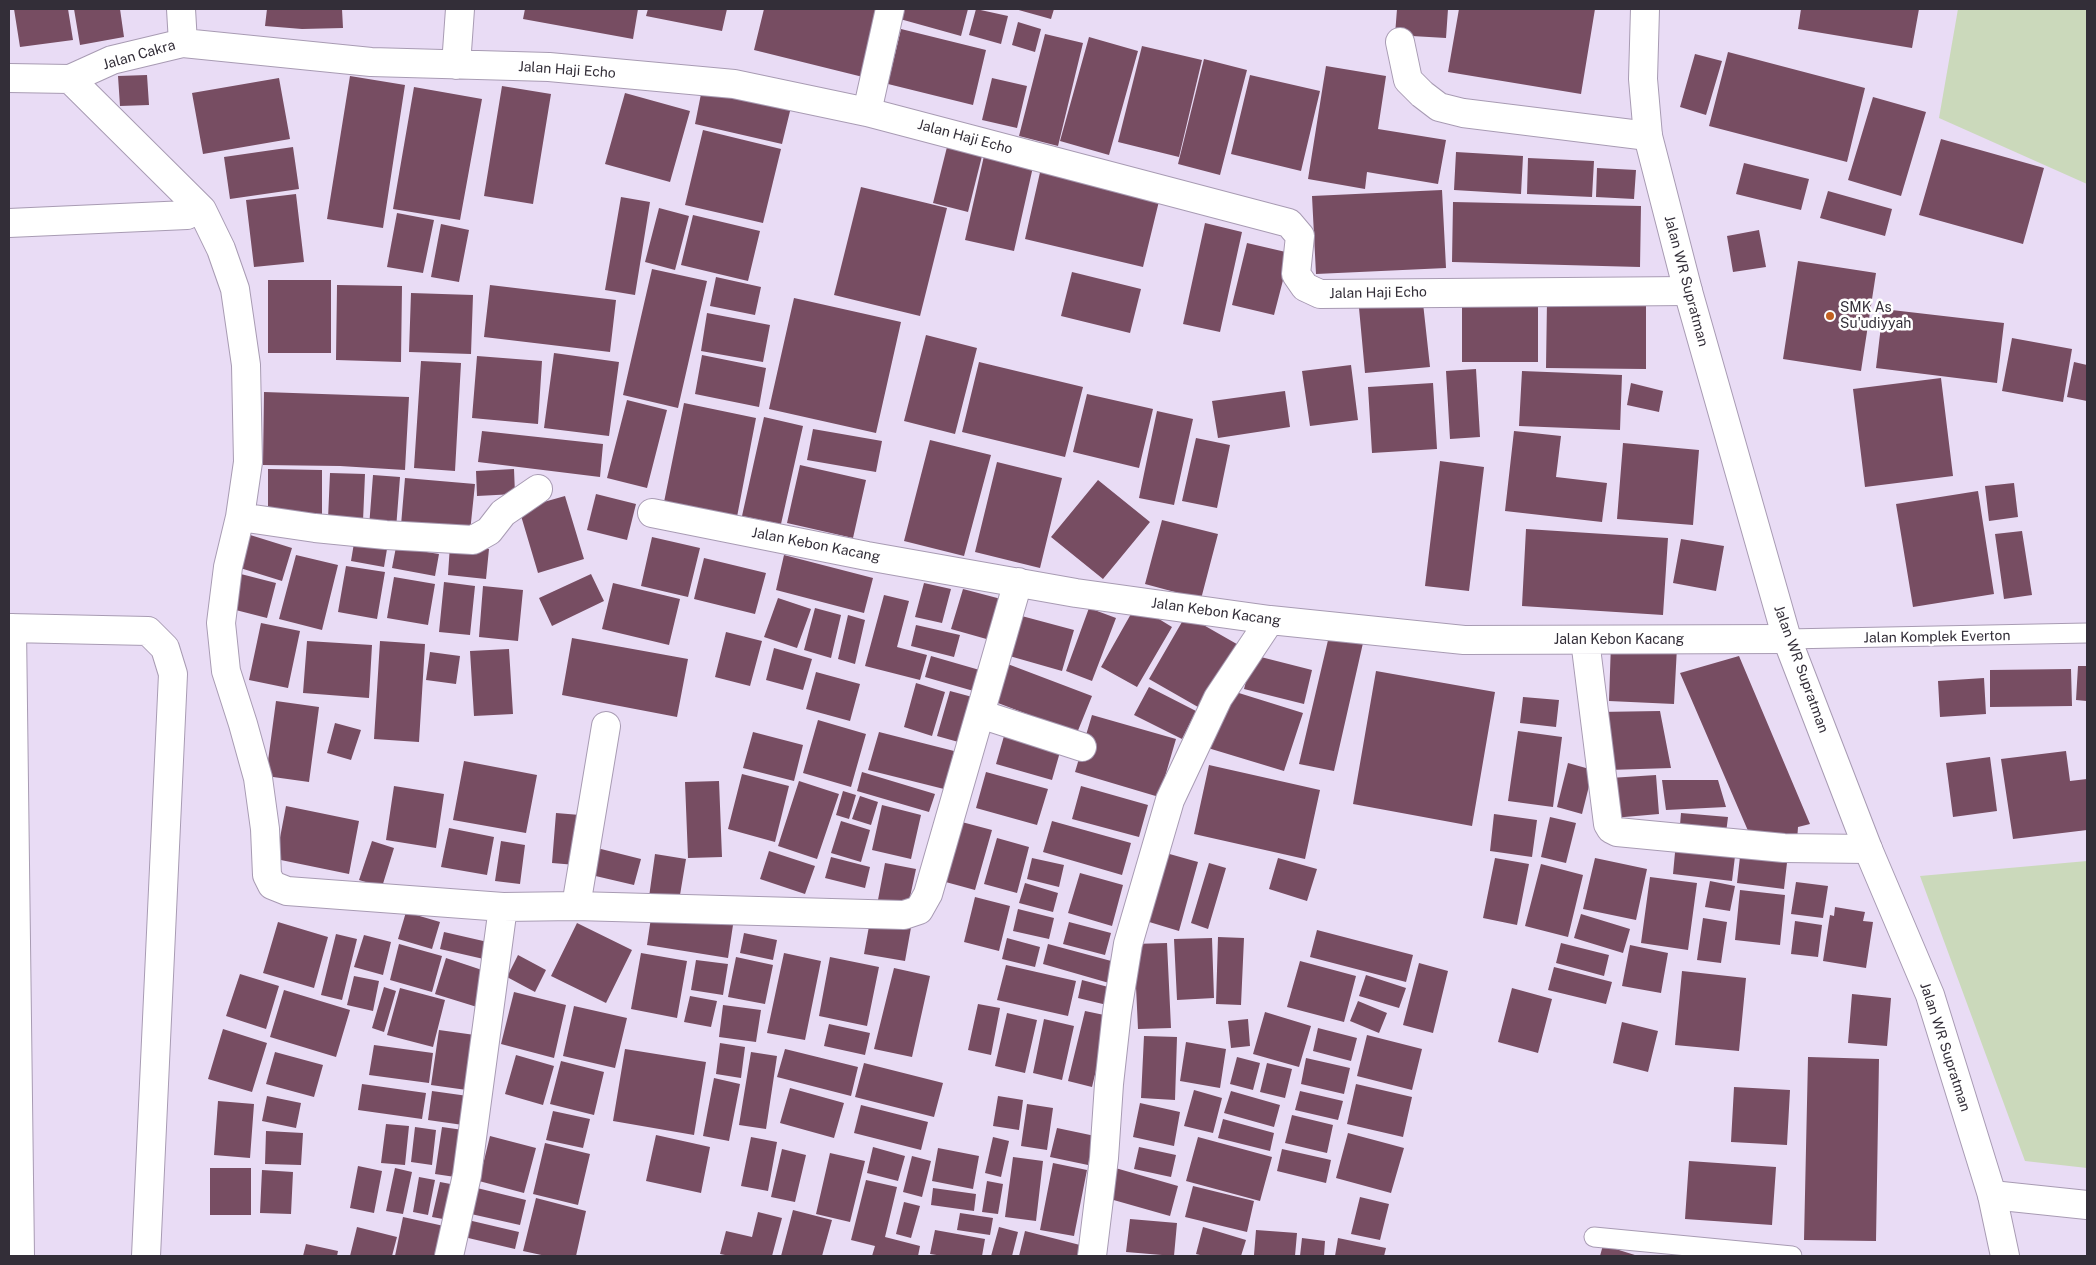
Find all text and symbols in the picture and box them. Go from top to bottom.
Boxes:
street label: Jalan Cakra [101,37,177,73]
street label: Jalan Haji Echo [518,58,616,82]
street label: Jalan Haji Echo [916,116,1014,158]
street label: Jalan WR Supratman [1660,214,1712,348]
street label: Jalan Haji Echo [1329,284,1427,302]
place label: SMK As Su'udiyyah [1840,300,1911,332]
marker: SMK As Su'udiyyah [1824,310,1836,322]
street label: Jalan Kebon Kacang [750,524,882,566]
street label: Jalan Kebon Kacang [1150,595,1282,629]
street label: Jalan WR Supratman [1770,603,1832,735]
street label: Jalan Komplek Everton [1863,627,2011,647]
street label: Jalan Kebon Kacang [1554,632,1684,648]
street label: Jalan WR Supratman [1916,980,1974,1114]

